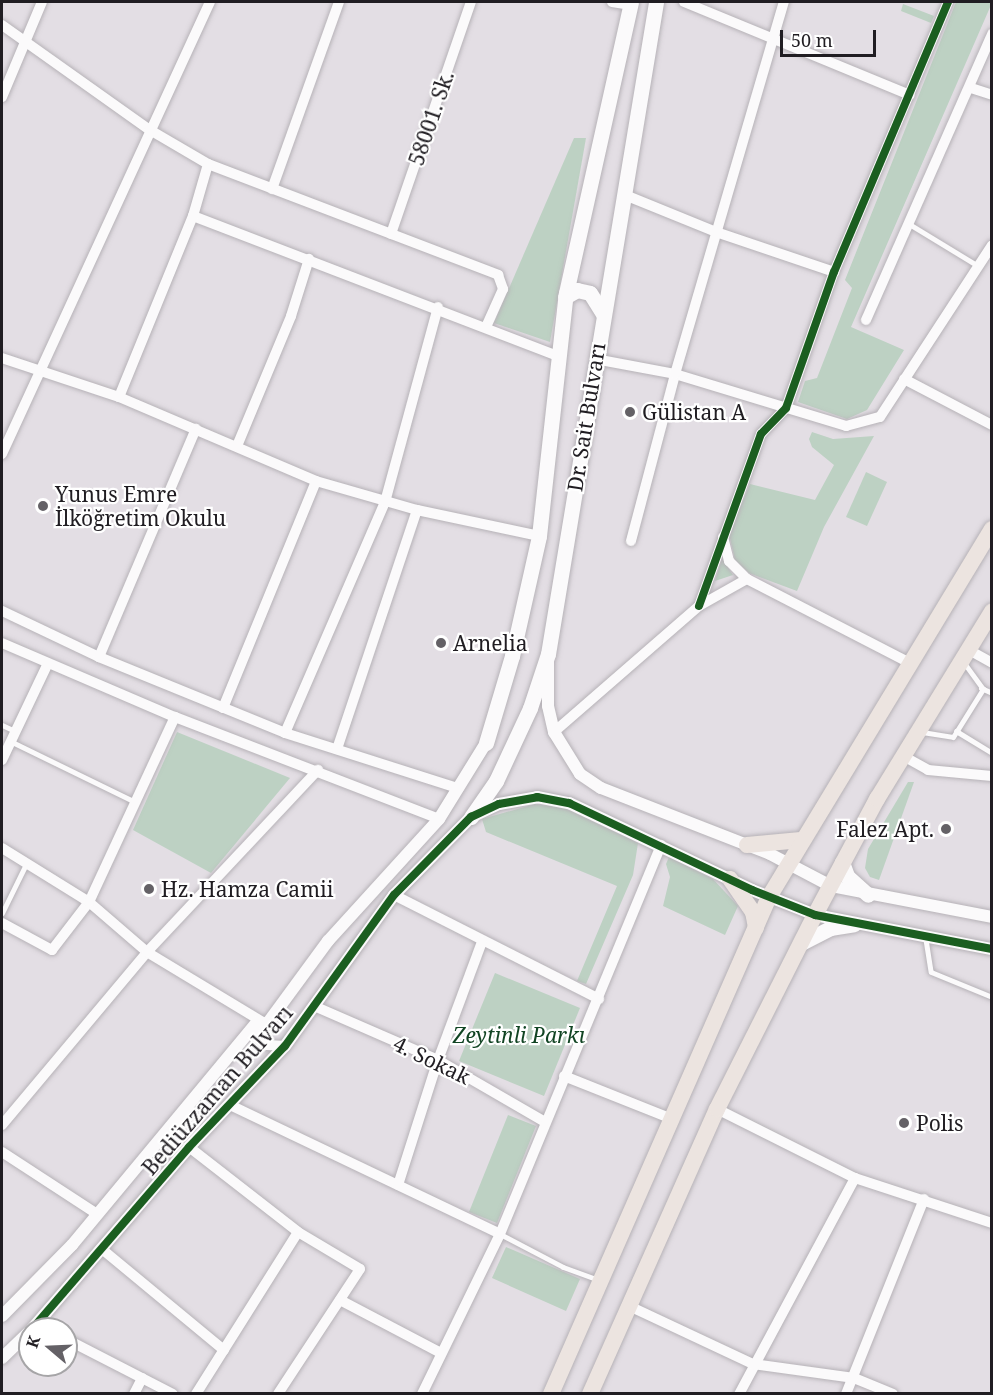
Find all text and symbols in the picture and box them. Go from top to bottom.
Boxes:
scale bar [783,18,879,56]
text: 50 m [791,28,833,52]
street label: 58001. Sk. [403,67,459,169]
street label: Dr. Sait Bulvarı [562,341,610,493]
place label: Gülistan A [642,399,746,425]
marker: Gülistan A [623,405,637,419]
place label: Yunus Emre İlköğretim Okulu [55,481,226,531]
marker: Yunus Emre İlköğretim Okulu [36,499,50,513]
place label: Arnelia [453,630,528,656]
marker: Arnelia [434,636,448,650]
place label: Falez Apt. [836,816,934,842]
marker: Falez Apt. [939,822,953,836]
place label: Hz. Hamza Camii [161,876,333,902]
marker: Hz. Hamza Camii [142,882,156,896]
street label: Bediüzzaman Bulvarı [137,1000,297,1180]
park label: Zeytinli Parkı [453,1022,585,1048]
street label: 4. Sokak [389,1031,475,1089]
place label: Polis [916,1110,964,1136]
marker: Polis [897,1116,911,1130]
north arrow [18,1317,78,1377]
text: K [21,1333,45,1351]

